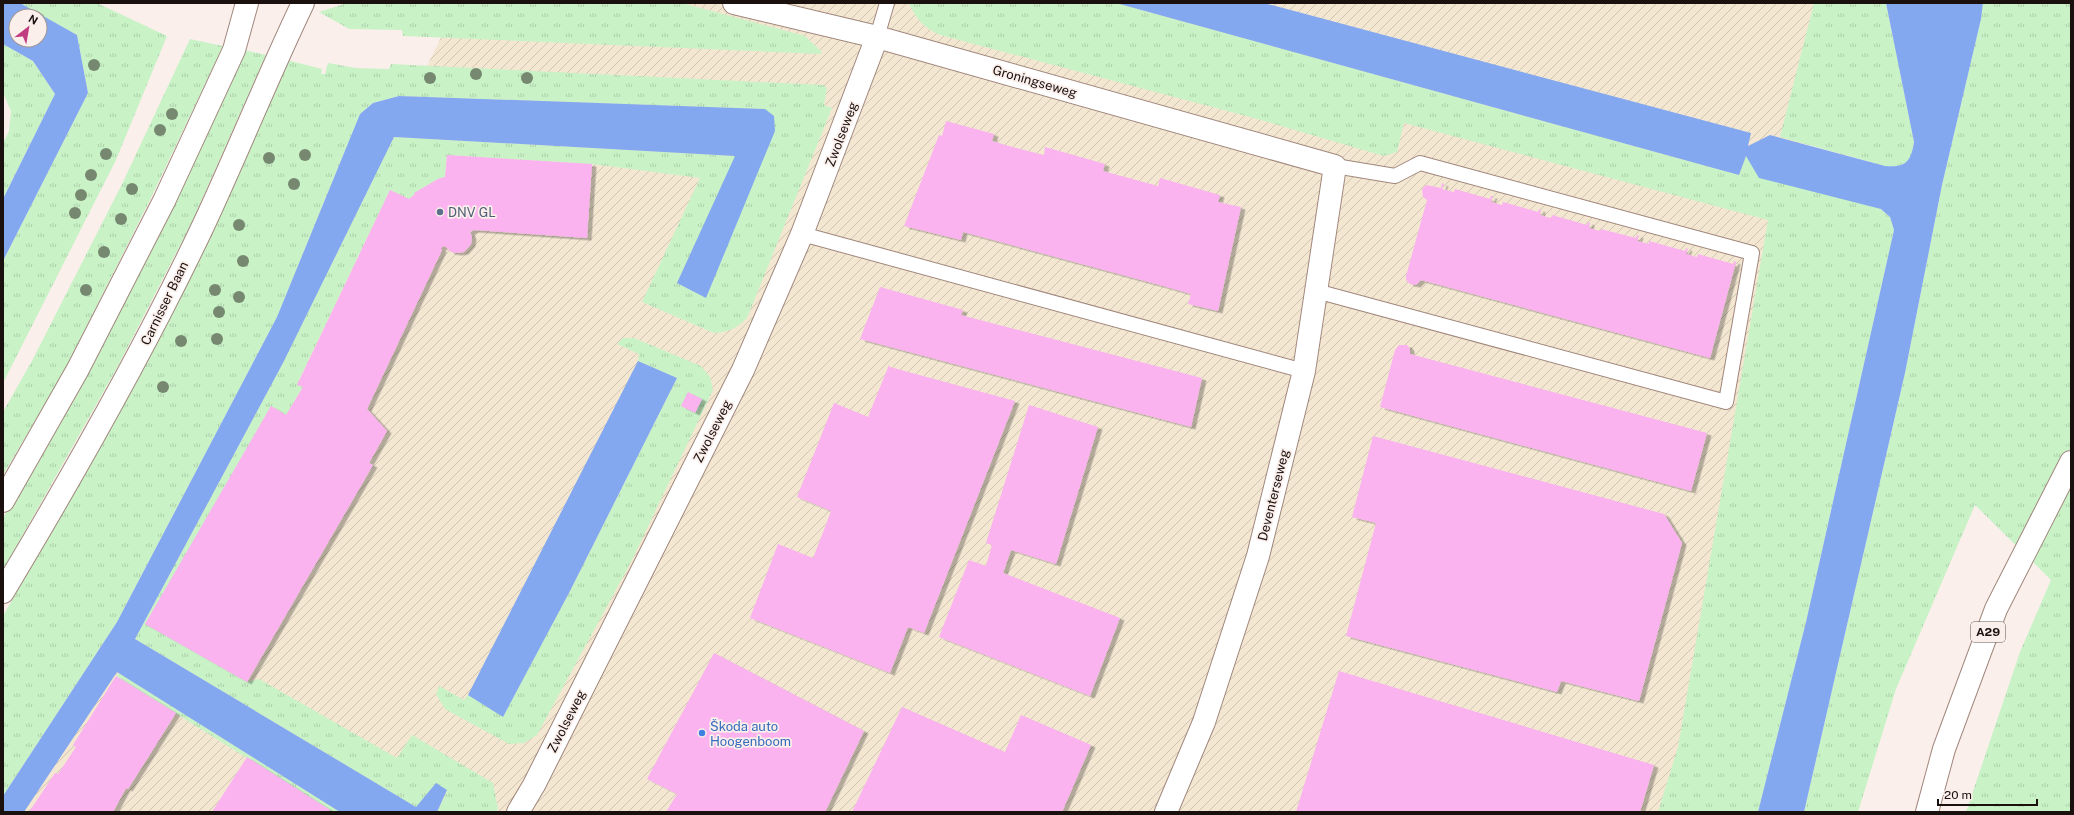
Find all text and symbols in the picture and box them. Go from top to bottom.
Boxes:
north arrow [8,8,48,48]
text: N [26,12,40,27]
street label: Groningseweg [991,62,1079,101]
street label: Zwolseweg [822,100,861,169]
place label: DNV GL [448,205,496,220]
marker: DNV GL [435,207,445,217]
street label: Carnisser Baan [138,259,191,347]
street label: Zwolseweg [690,397,735,465]
street label: Deventerseweg [1255,448,1292,542]
road number: A29 [1971,622,2005,642]
street label: Zwolseweg [544,687,589,755]
place label: Škoda auto Hoogenboom [710,719,791,749]
marker: Škoda auto Hoogenboom [697,728,707,738]
scale bar [1938,781,2037,807]
text: 20 m [1944,788,1972,802]

